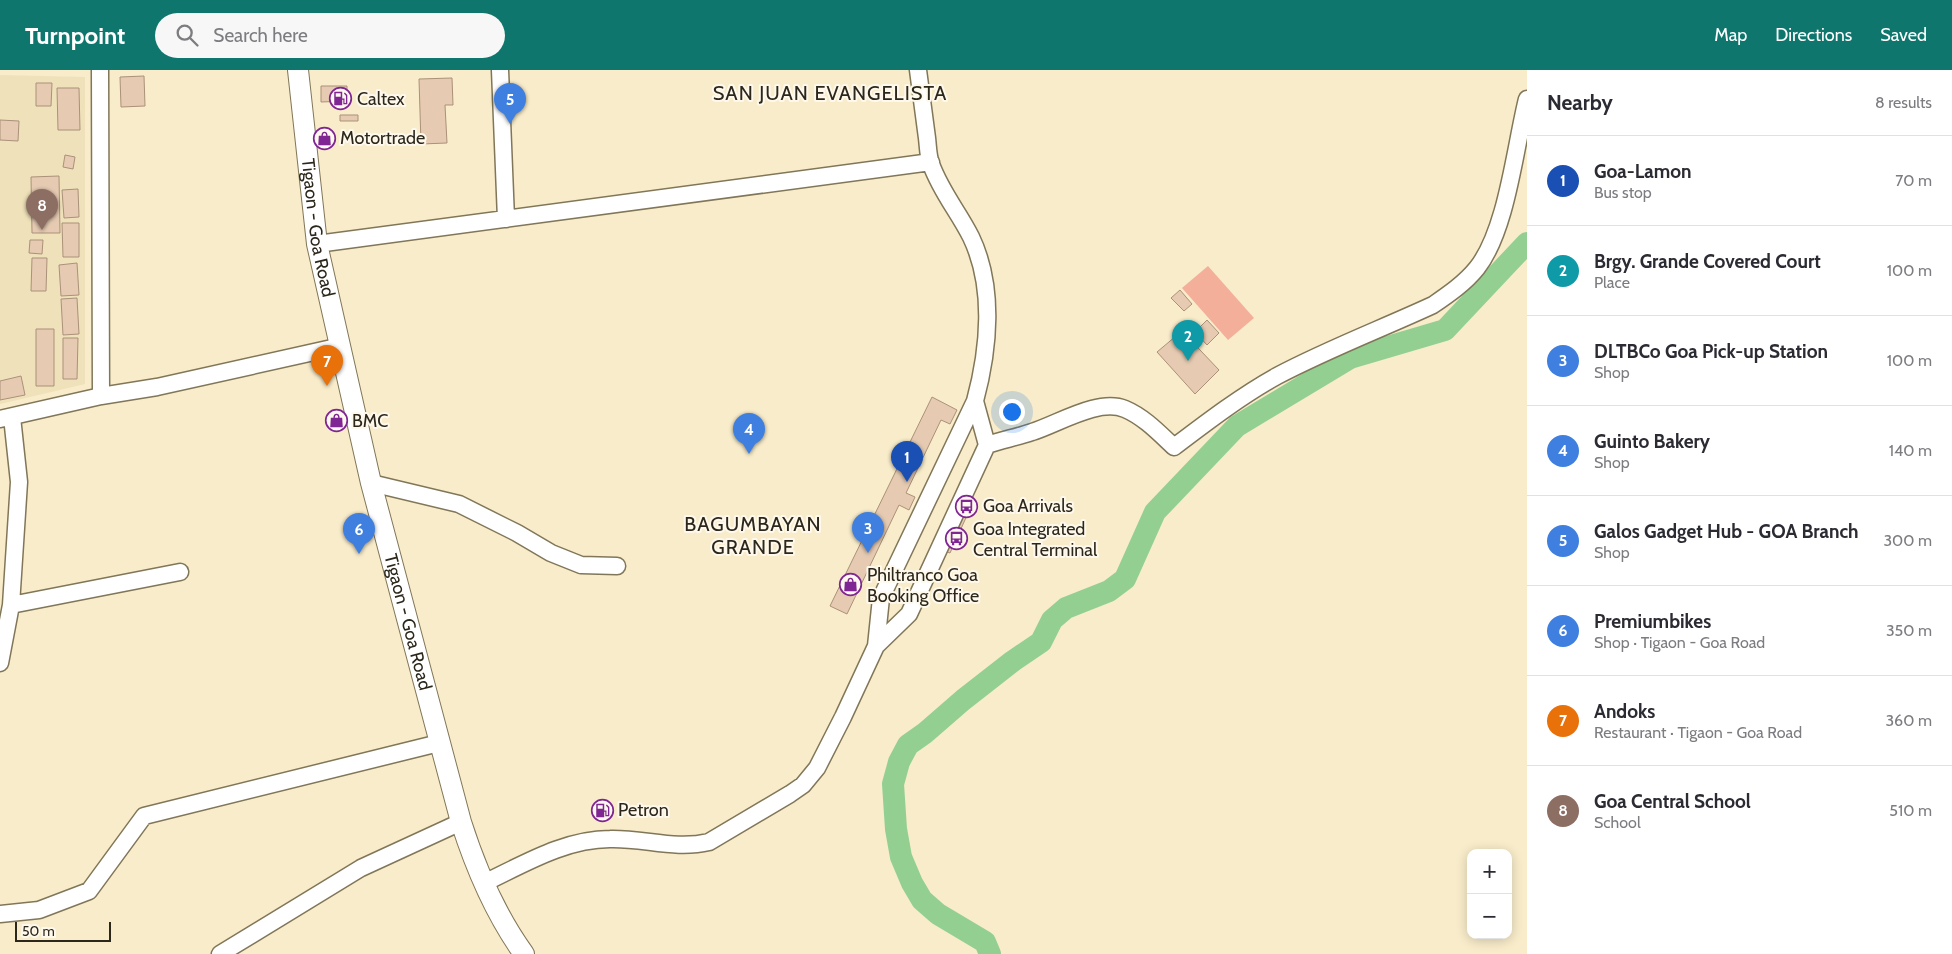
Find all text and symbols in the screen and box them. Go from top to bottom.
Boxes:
search box [155,13,505,58]
text: Turnpoint [25,21,125,50]
icon: search [173,21,201,49]
text: Search here [213,24,308,47]
text: Map [1714,24,1747,46]
text: Directions [1775,24,1852,46]
text: Saved [1880,24,1927,46]
district label: SAN JUAN EVANGELISTA [713,81,947,105]
pin: 5 [494,83,526,124]
fuel station icon: Caltex [329,87,353,111]
place label: Caltex [357,88,405,110]
text: Nearby [1547,90,1613,115]
text: 8 results [1875,93,1932,112]
shop icon: Motortrade [312,126,336,150]
place label: Motortrade [340,127,425,149]
street label: Tigaon - Goa Road [297,157,340,299]
text: Goa-Lamon [1594,160,1692,183]
text: 1 [1560,171,1566,190]
text: 70 m [1895,171,1932,190]
text: Bus stop [1594,183,1652,202]
pin: 8 [26,189,58,230]
text: Brgy. Grande Covered Court [1594,250,1821,273]
text: 2 [1559,261,1567,280]
text: 100 m [1887,261,1932,280]
text: Place [1594,273,1630,292]
pin: 2 [1172,320,1204,361]
text: DLTBCo Goa Pick-up Station [1594,340,1828,363]
pin: 7 [311,345,343,386]
text: 3 [1559,351,1567,370]
text: 100 m [1887,351,1932,370]
text: Shop [1594,363,1630,382]
your location [999,399,1025,425]
shop icon: BMC [324,409,348,433]
place label: BMC [352,410,388,432]
pin: 4 [733,413,765,454]
text: Guinto Bakery [1594,430,1710,453]
pin: 1 [891,441,923,482]
text: 4 [1558,441,1568,460]
text: 140 m [1889,441,1932,460]
text: Shop [1594,453,1630,472]
bus stop icon: Goa Arrivals [955,494,979,518]
place label: Goa Arrivals [983,495,1073,517]
district label: BAGUMBAYAN GRANDE [684,512,822,559]
pin: 3 [852,512,884,553]
pin: 6 [343,513,375,554]
place label: Goa Integrated Central Terminal [973,518,1098,561]
text: Galos Gadget Hub - GOA Branch [1594,520,1859,543]
bus stop icon: Goa Integrated Central Terminal [945,527,969,551]
text: 5 [1559,531,1567,550]
text: 300 m [1883,531,1932,550]
text: Shop [1594,543,1630,562]
street label: Tigaon - Goa Road [379,551,437,693]
place label: Philtranco Goa Booking Office [867,564,979,607]
shop icon: Philtranco Goa Booking Office [839,573,863,597]
text: Premiumbikes [1594,610,1711,633]
text: 6 [1559,621,1568,640]
text: 350 m [1886,621,1932,640]
text: Shop · Tigaon - Goa Road [1594,633,1765,652]
text: Andoks [1594,700,1655,723]
text: 7 [1559,711,1567,730]
text: 360 m [1885,711,1932,730]
text: Restaurant · Tigaon - Goa Road [1594,723,1802,742]
text: Goa Central School [1594,790,1751,813]
fuel station icon: Petron [590,798,614,822]
place label: Petron [618,799,669,821]
text: 8 [1558,801,1568,820]
text: 510 m [1889,801,1932,820]
text: School [1594,813,1641,832]
map controls [1467,849,1512,939]
button: + [1467,849,1512,894]
button: − [1467,894,1512,939]
scale bar [15,919,111,942]
text: 50 m [22,922,55,940]

